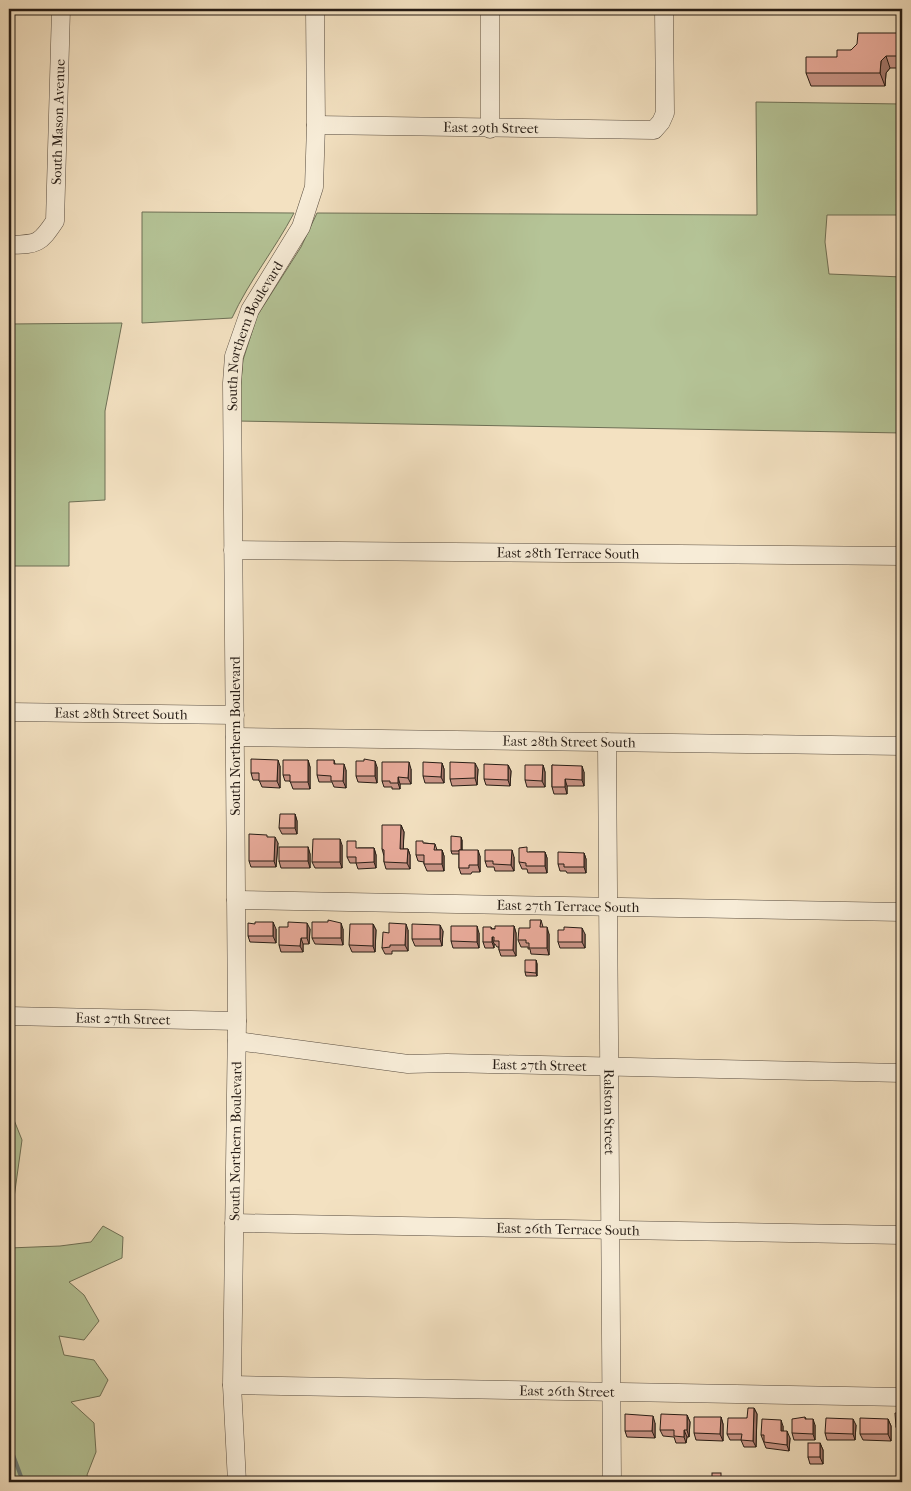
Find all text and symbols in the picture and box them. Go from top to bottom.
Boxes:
street label: South Mason Avenue [48,59,69,185]
street label: East 29th Street [443,119,539,137]
street label: South Northern Boulevard [224,258,287,411]
street label: East 28th Terrace South [496,544,640,563]
street label: South Northern Boulevard [227,656,244,816]
street label: East 28th Street South [54,705,188,723]
street label: East 28th Street South [502,733,636,751]
street label: East 27th Terrace South [496,897,640,916]
street label: East 27th Street [75,1009,171,1029]
street label: East 27th Street [492,1056,587,1075]
street label: South Northern Boulevard [226,1061,245,1221]
street label: Ralston Street [600,1069,618,1155]
street label: East 26th Terrace South [496,1220,640,1239]
street label: East 26th Street [519,1382,615,1401]

